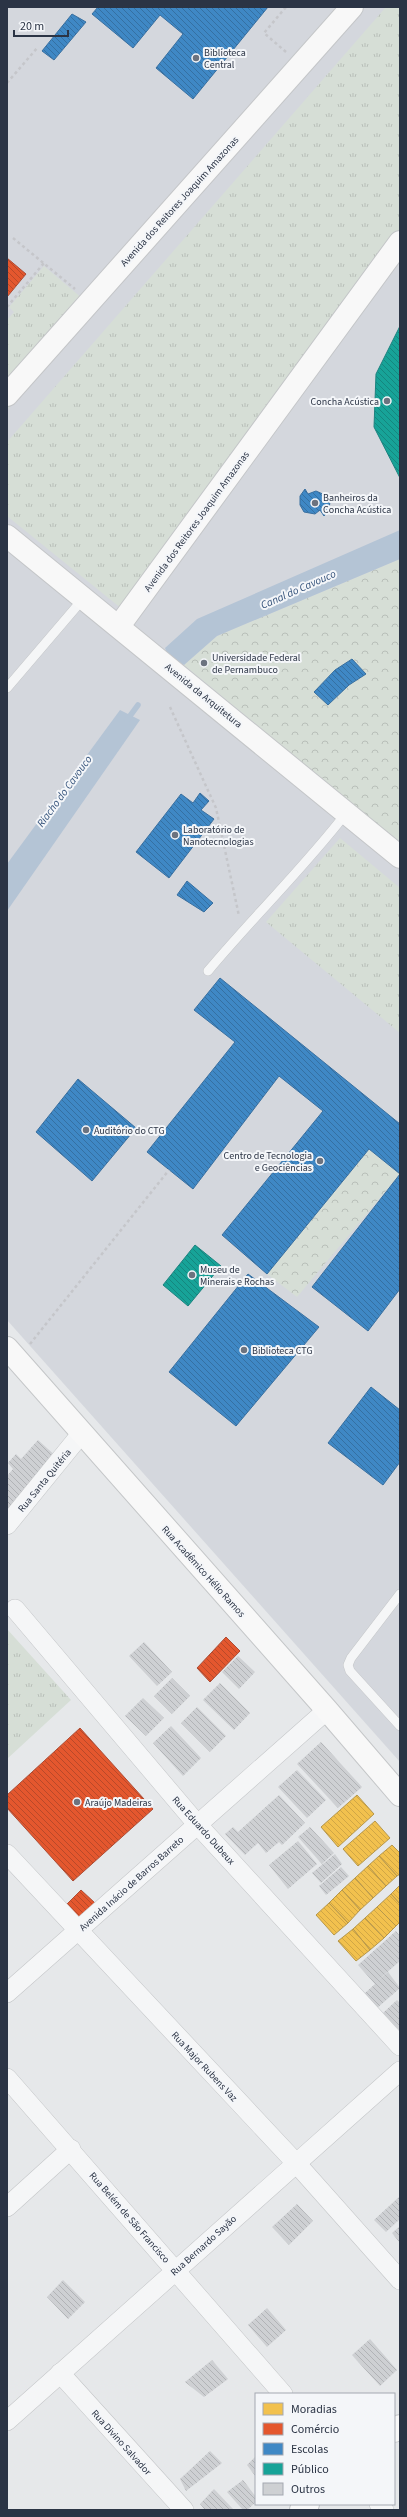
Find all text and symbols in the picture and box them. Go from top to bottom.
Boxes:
scale bar [14,12,68,38]
text: 20 m [20,18,44,35]
place label: Biblioteca Central [204,46,246,72]
marker: Biblioteca Central [191,53,201,63]
street label: Avenida dos Reitores Joaquim Amazonas [117,134,242,270]
place label: Concha Acústica [311,395,379,409]
marker: Concha Acústica [382,396,392,406]
street label: Avenida dos Reitores Joaquim Amazonas [141,448,253,595]
place label: Banheiros da Concha Acústica [323,491,391,517]
marker: Banheiros da Concha Acústica [310,498,320,508]
water label: Canal do Cavouco [258,566,338,613]
place label: Universidade Federal de Pernambuco [212,651,301,677]
marker: Universidade Federal de Pernambuco [199,658,209,668]
street label: Avenida da Arquitetura [162,660,245,731]
water label: Riacho do Cavouco [33,752,96,830]
place label: Laboratório de Nanotecnologias [183,823,254,849]
marker: Laboratório de Nanotecnologias [170,830,180,840]
place label: Auditório do CTG [94,1124,165,1138]
marker: Auditório do CTG [81,1125,91,1135]
place label: Centro de Tecnologia e Geociências [224,1149,312,1175]
marker: Centro de Tecnologia e Geociências [315,1156,325,1166]
place label: Museu de Minerais e Rochas [200,1263,274,1289]
marker: Museu de Minerais e Rochas [187,1270,197,1280]
place label: Biblioteca CTG [252,1344,313,1358]
marker: Biblioteca CTG [239,1345,249,1355]
street label: Rua Santa Quitéria [15,1446,75,1515]
street label: Rua Acadêmico Hélio Ramos [158,1523,248,1620]
street label: Rua Eduardo Dubeux [169,1793,238,1868]
place label: Araújo Madeiras [85,1796,152,1810]
marker: Araújo Madeiras [72,1797,82,1807]
street label: Avenida Inácio de Barros Barreto [76,1833,187,1935]
street label: Rua Major Rubens Vaz [168,2029,241,2105]
street label: Rua Belém de São Francisco [86,2169,173,2266]
street label: Rua Bernardo Sayão [168,2212,240,2279]
legend [255,2393,395,2505]
text: Moradias [291,2401,337,2418]
street label: Rua Divino Salvador [88,2407,155,2479]
text: Comércio [291,2421,339,2438]
text: Escolas [291,2441,328,2458]
text: Público [291,2461,329,2478]
text: Outros [291,2481,325,2498]

